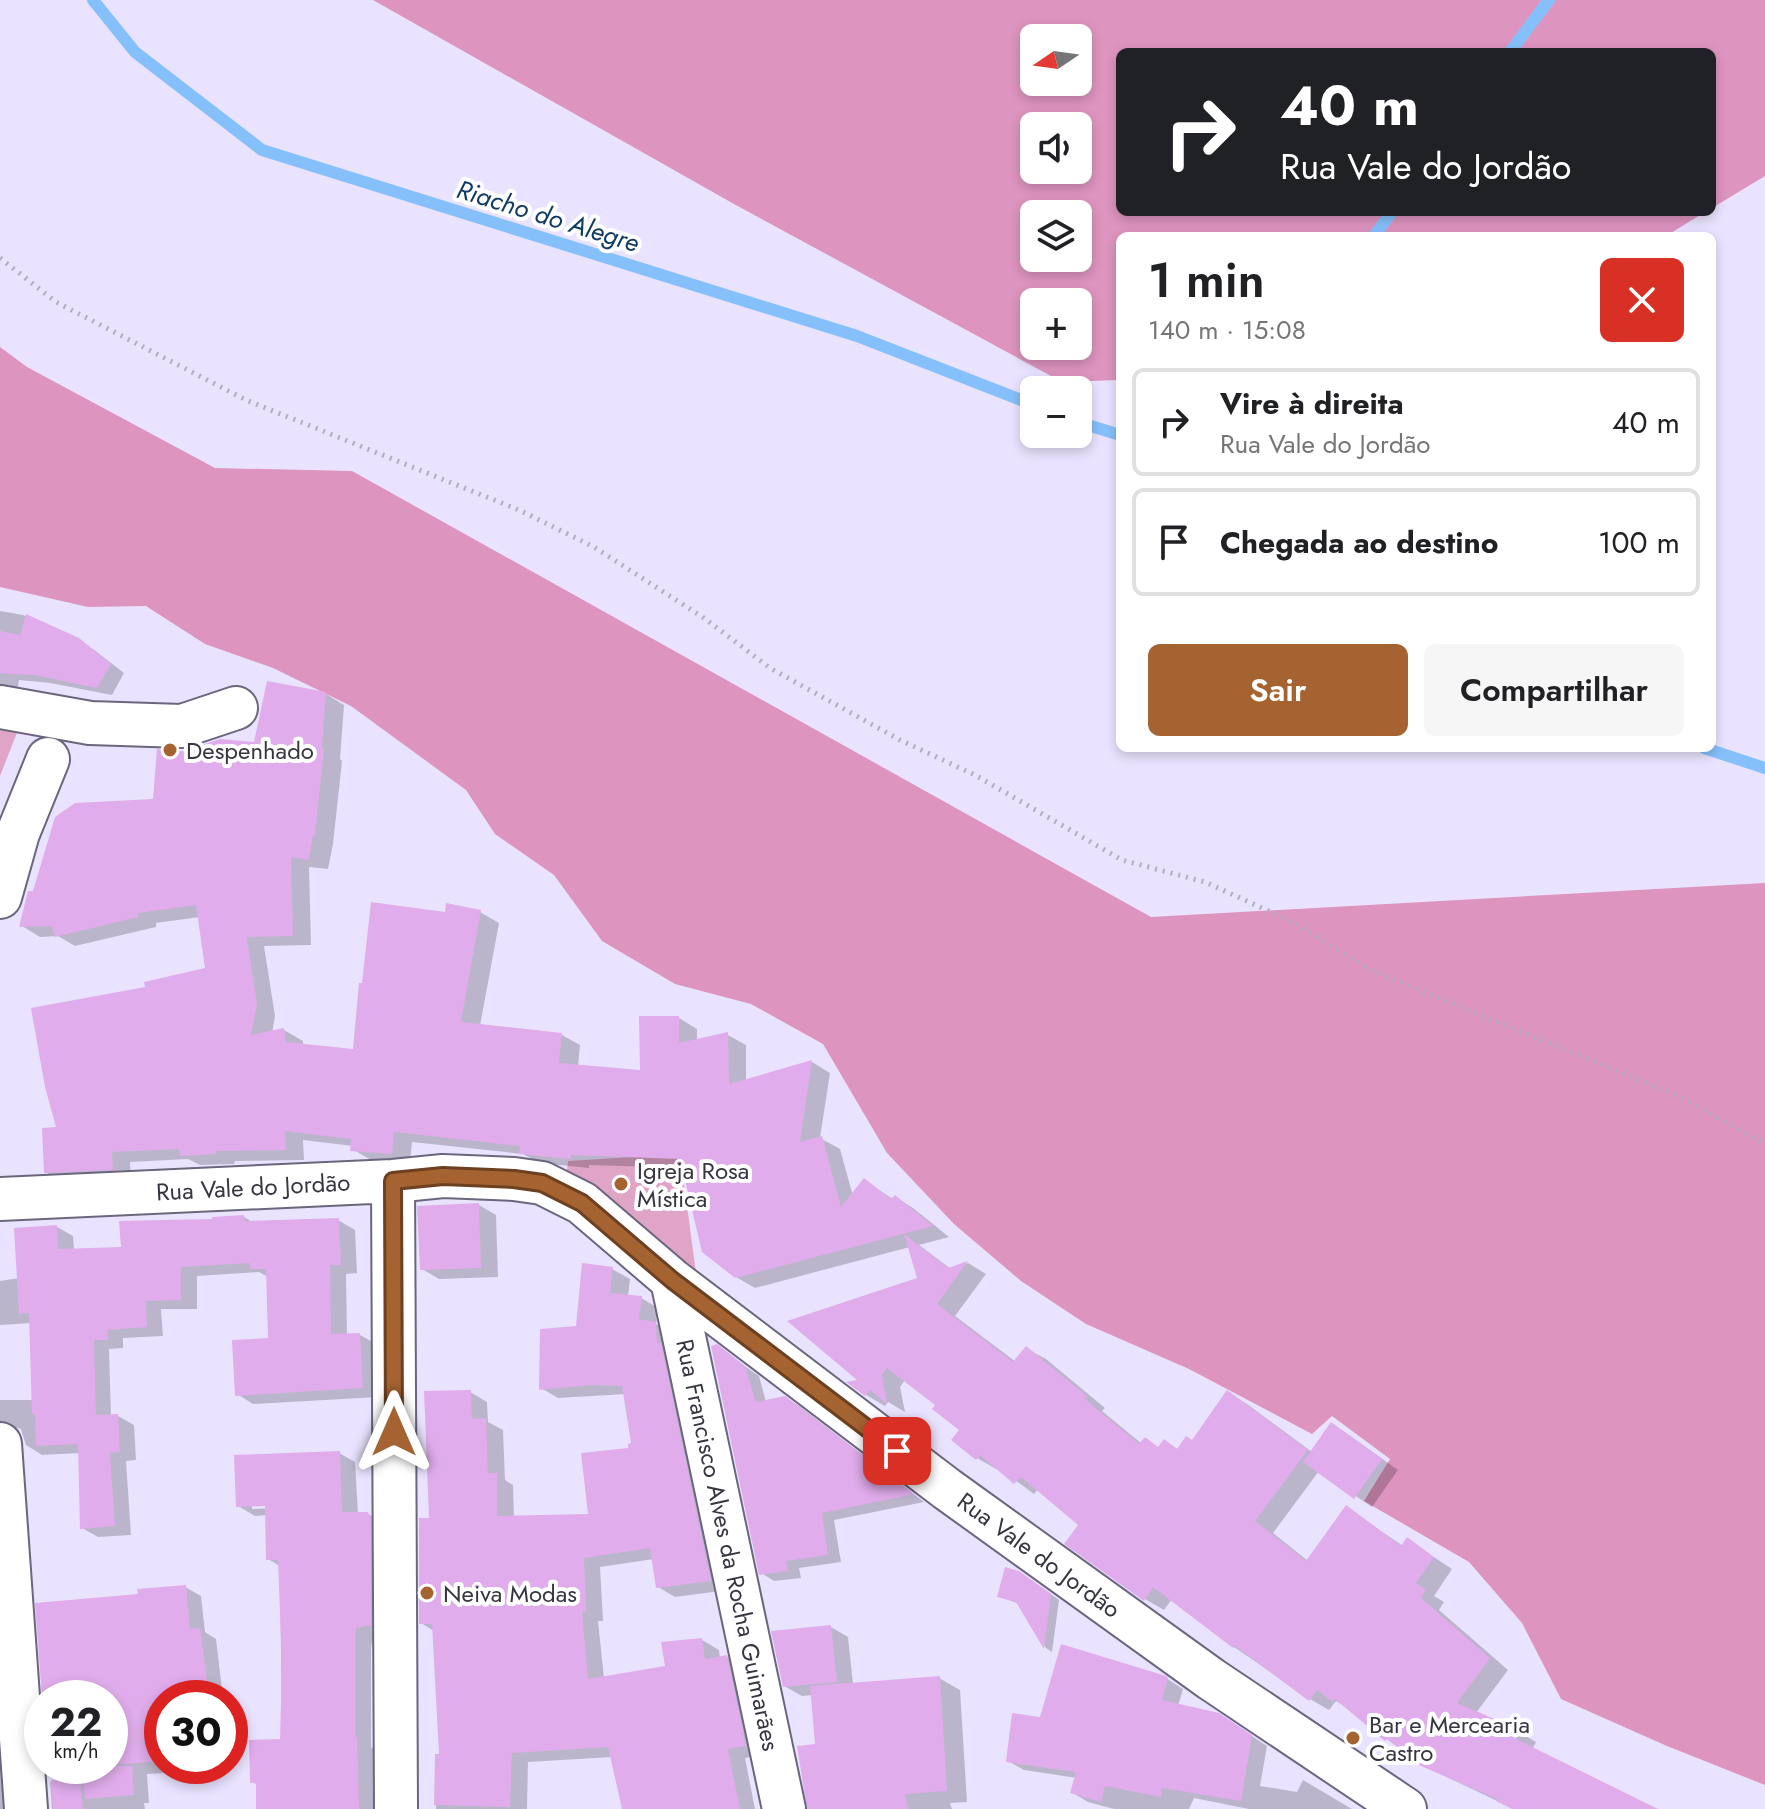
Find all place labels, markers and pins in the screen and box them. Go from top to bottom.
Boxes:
place label: Despenhado [186,733,314,768]
marker: Despenhado [161,741,179,759]
place label: Igreja Rosa Mística [637,1153,749,1216]
marker: Igreja Rosa Mística [612,1175,630,1193]
pin [863,1417,931,1485]
place label: Neiva Modas [443,1576,577,1611]
marker: Neiva Modas [418,1584,436,1602]
place label: Bar e Mercearia Castro [1369,1707,1530,1770]
marker: Bar e Mercearia Castro [1344,1729,1362,1747]

